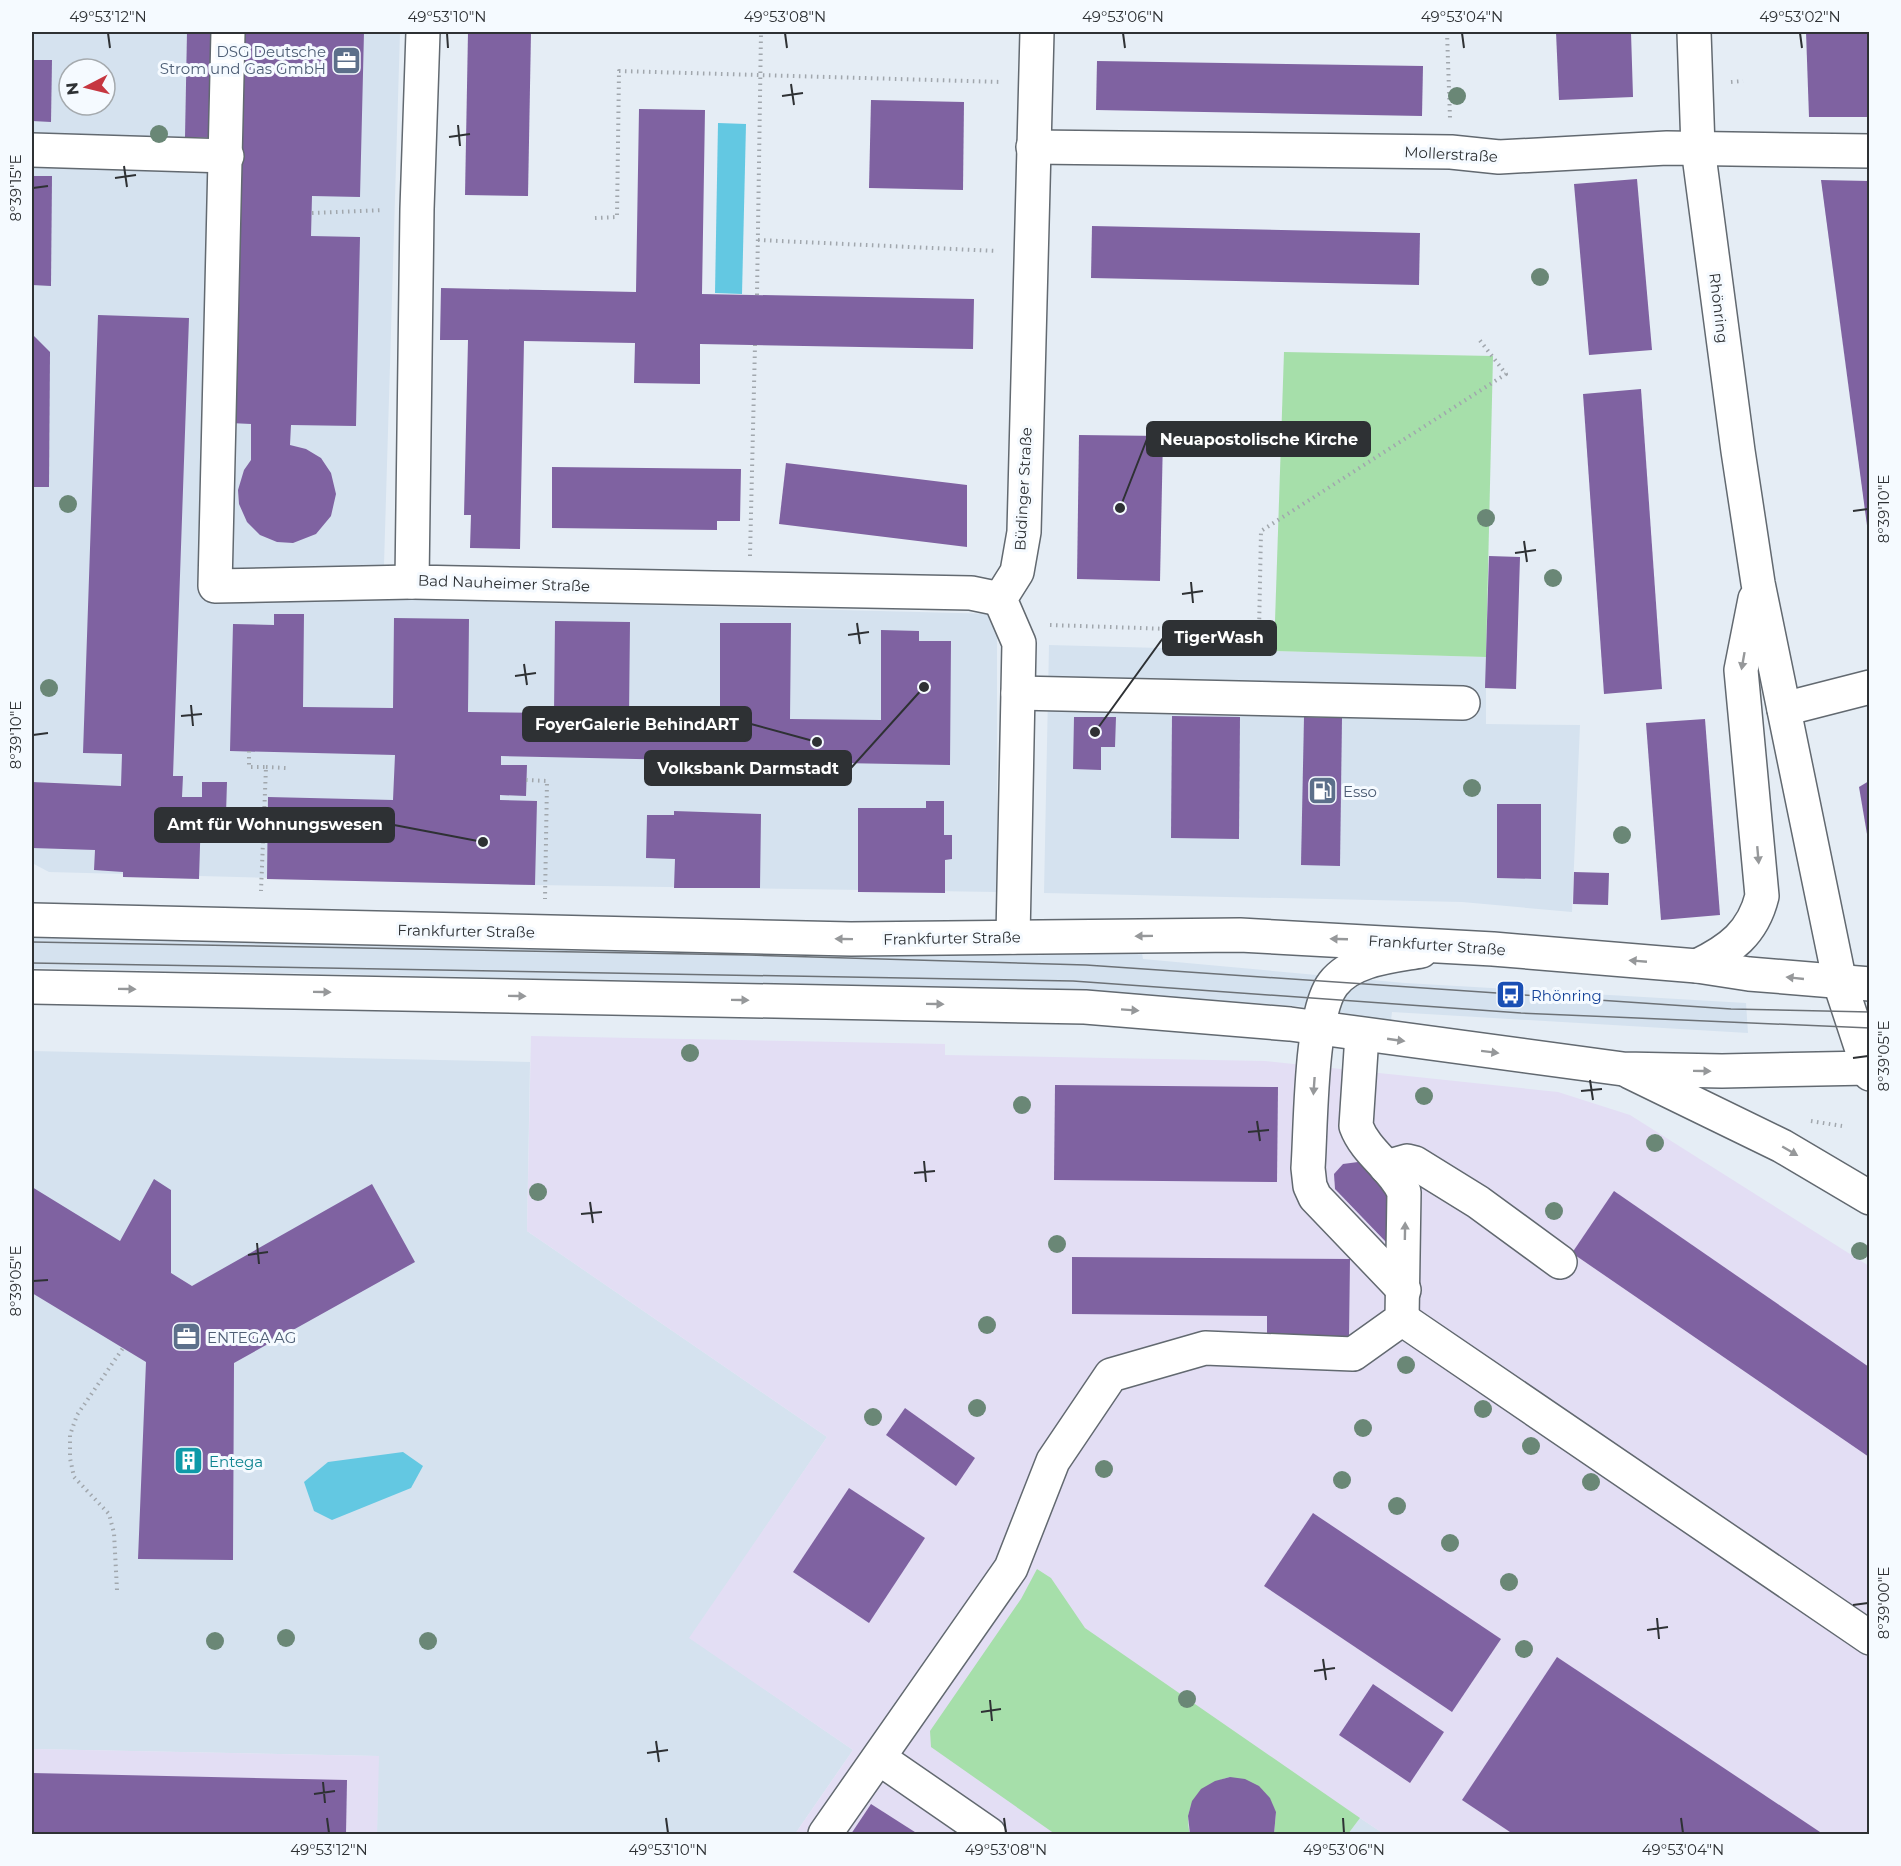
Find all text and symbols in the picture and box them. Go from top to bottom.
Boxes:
text: 49°53'12"N [69,7,147,26]
text: 49°53'10"N [407,7,487,26]
text: 49°53'08"N [744,7,826,26]
text: 49°53'06"N [1082,7,1164,26]
text: 49°53'04"N [1421,7,1503,26]
text: 49°53'02"N [1759,7,1841,26]
place label: DSG Deutsche Strom und Gas GmbH [160,42,326,78]
office icon: DSG Deutsche Strom und Gas GmbH [331,44,363,76]
north arrow [57,57,117,117]
text: N [62,81,83,96]
street label: Mollerstraße [1404,142,1498,166]
text: 8°39'15"E [6,154,25,222]
street label: Rhönring [1705,272,1733,344]
callout: Neuapostolische Kirche [1147,422,1370,456]
street label: Büdinger Straße [1010,427,1036,551]
text: Neuapostolische Kirche [1160,430,1358,449]
text: 8°39'10"E [1874,475,1893,543]
street label: Bad Nauheimer Straße [418,571,590,595]
callout: TigerWash [1163,621,1276,655]
text: TigerWash [1174,628,1264,647]
one-way arrow [1739,651,1748,670]
text: 8°39'10"E [6,701,25,769]
callout: FoyerGalerie BehindART [523,707,751,741]
text: FoyerGalerie BehindART [535,715,739,734]
callout: Volksbank Darmstadt [645,751,851,785]
text: Volksbank Darmstadt [656,759,839,778]
fuel station icon: Esso [1306,775,1338,807]
place label: Esso [1343,782,1377,801]
callout: Amt für Wohnungswesen [155,808,394,842]
text: Amt für Wohnungswesen [166,815,383,834]
one-way arrow [1753,845,1763,864]
street label: Frankfurter Straße [397,920,535,942]
street label: Frankfurter Straße [883,927,1021,949]
one-way arrow [1135,931,1154,941]
street label: Frankfurter Straße [1368,931,1506,959]
one-way arrow [835,934,854,944]
one-way arrow [1330,934,1349,944]
one-way arrow [1629,956,1648,966]
one-way arrow [1785,974,1804,983]
bus stop icon: Rhönring [1494,979,1526,1011]
one-way arrow [118,984,137,994]
place label: Rhönring [1531,986,1602,1005]
one-way arrow [313,987,332,997]
one-way arrow [508,991,527,1000]
one-way arrow [731,995,750,1005]
one-way arrow [926,999,945,1009]
one-way arrow [1120,1006,1139,1015]
text: 8°39'05"E [1874,1020,1893,1092]
one-way arrow [1387,1036,1406,1045]
one-way arrow [1481,1048,1500,1057]
one-way arrow [1693,1066,1712,1075]
one-way arrow [1309,1077,1318,1096]
one-way arrow [1782,1146,1799,1156]
one-way arrow [1401,1222,1410,1241]
text: 8°39'05"E [6,1245,25,1317]
office icon: ENTEGA AG [170,1321,202,1353]
place label: ENTEGA AG [207,1328,296,1347]
building icon: Entega [172,1445,204,1477]
place label: Entega [209,1452,263,1471]
text: 8°39'00"E [1874,1567,1893,1639]
text: 49°53'12"N [290,1840,368,1859]
text: 49°53'10"N [628,1840,708,1859]
text: 49°53'08"N [965,1840,1047,1859]
text: 49°53'06"N [1303,1840,1385,1859]
text: 49°53'04"N [1642,1840,1724,1859]

